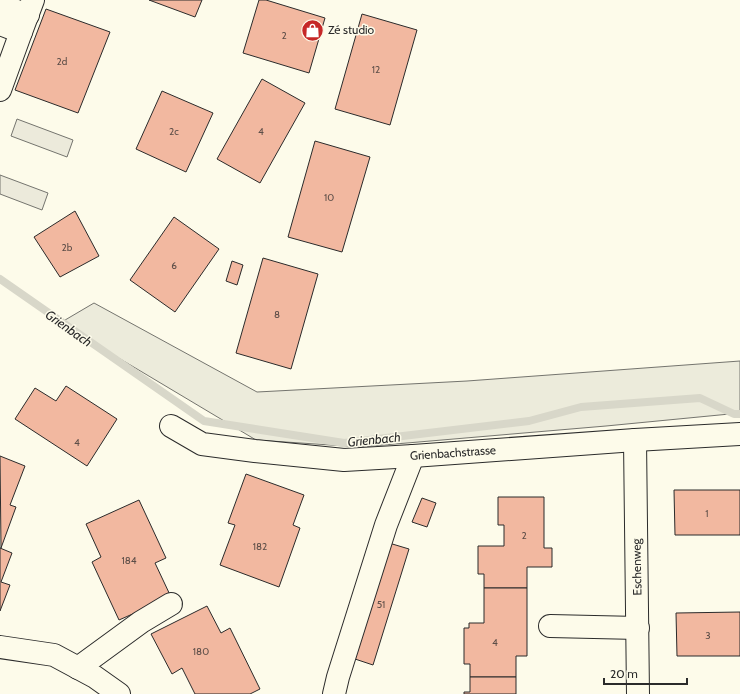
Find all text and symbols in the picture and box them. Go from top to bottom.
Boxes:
shop icon: Zé studio [299,17,325,43]
place label: Zé studio [328,22,375,37]
house number: 2 [281,29,287,42]
house number: 2d [57,55,67,68]
house number: 12 [372,63,380,76]
house number: 2c [169,125,179,138]
house number: 4 [258,125,264,138]
house number: 10 [324,191,334,204]
house number: 2b [62,241,73,254]
house number: 6 [171,259,177,272]
water label: Grienbach [43,306,95,350]
house number: 8 [274,308,280,321]
water label: Grienbach [347,428,401,450]
house number: 4 [74,436,80,449]
street label: Grienbachstrasse [409,442,496,463]
house number: 1 [705,507,709,520]
house number: 2 [521,529,527,542]
street label: Eschenweg [628,537,644,596]
house number: 182 [253,540,267,553]
house number: 184 [121,554,137,567]
house number: 51 [377,598,385,611]
house number: 3 [705,629,711,642]
house number: 4 [492,636,498,649]
house number: 180 [193,645,209,658]
scale bar [604,660,687,686]
text: 20 m [610,666,638,681]

